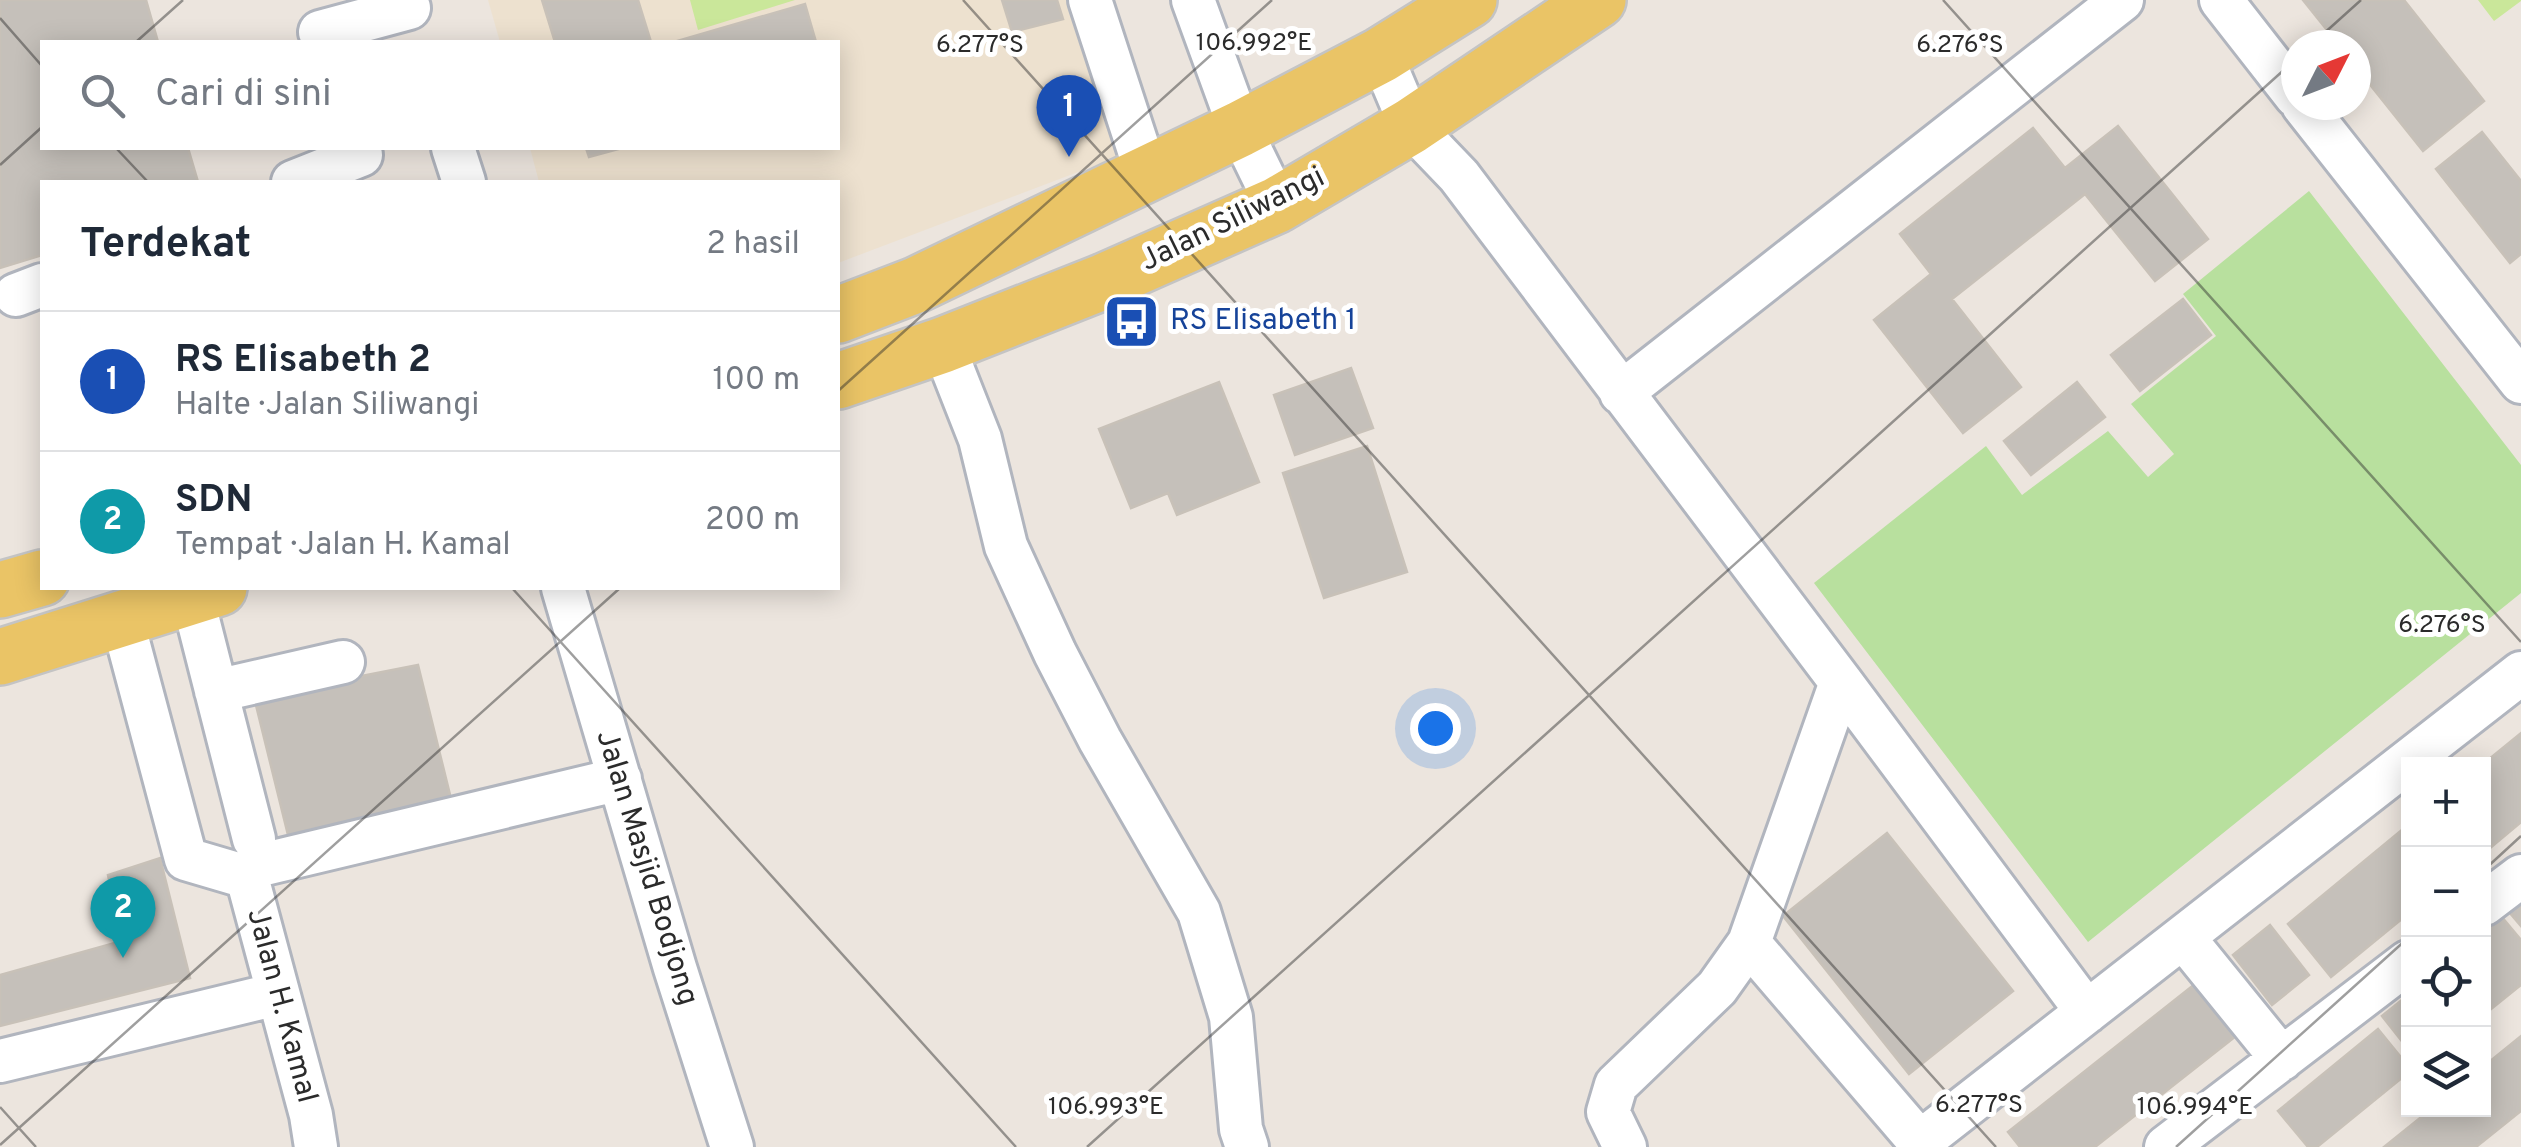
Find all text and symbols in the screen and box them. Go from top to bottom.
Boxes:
text: 106.992°E [1196,28,1312,60]
text: 6.277°S [936,30,1024,62]
text: 6.276°S [1916,30,2004,62]
north arrow [2281,30,2371,120]
search box [40,40,840,150]
icon: search [75,68,130,123]
text: Cari di sini [155,71,332,120]
pin: 1 [1036,74,1102,157]
street label: Jalan Siliwangi [1135,159,1331,281]
text: Terdekat [80,219,251,272]
text: 2 hasil [706,225,800,265]
bus stop icon: RS Elisabeth 1 [1101,291,1161,351]
place label: RS Elisabeth 1 [1170,303,1356,340]
text: RS Elisabeth 2 [175,337,431,386]
text: 1 [106,361,119,401]
text: 100 m [713,361,800,401]
text: Halte · Jalan Siliwangi [175,386,479,426]
text: SDN [175,477,252,526]
text: 2 [103,501,122,541]
text: 200 m [705,501,800,541]
text: Tempat · Jalan H. Kamal [175,526,511,566]
text: 6.276°S [2398,610,2486,642]
your location [1410,703,1461,754]
street label: Jalan Masjid Bodjong [587,726,705,1010]
map controls [2401,757,2491,1117]
button: + [2401,757,2491,847]
button: − [2401,847,2491,937]
pin: 2 [90,876,156,958]
street label: Jalan H. Kamal [237,905,325,1107]
button: locate [2401,937,2491,1027]
button: layers [2401,1027,2491,1117]
text: 6.277°S [1935,1090,2023,1122]
text: 106.993°E [1048,1092,1164,1124]
text: 106.994°E [2137,1092,2253,1124]

